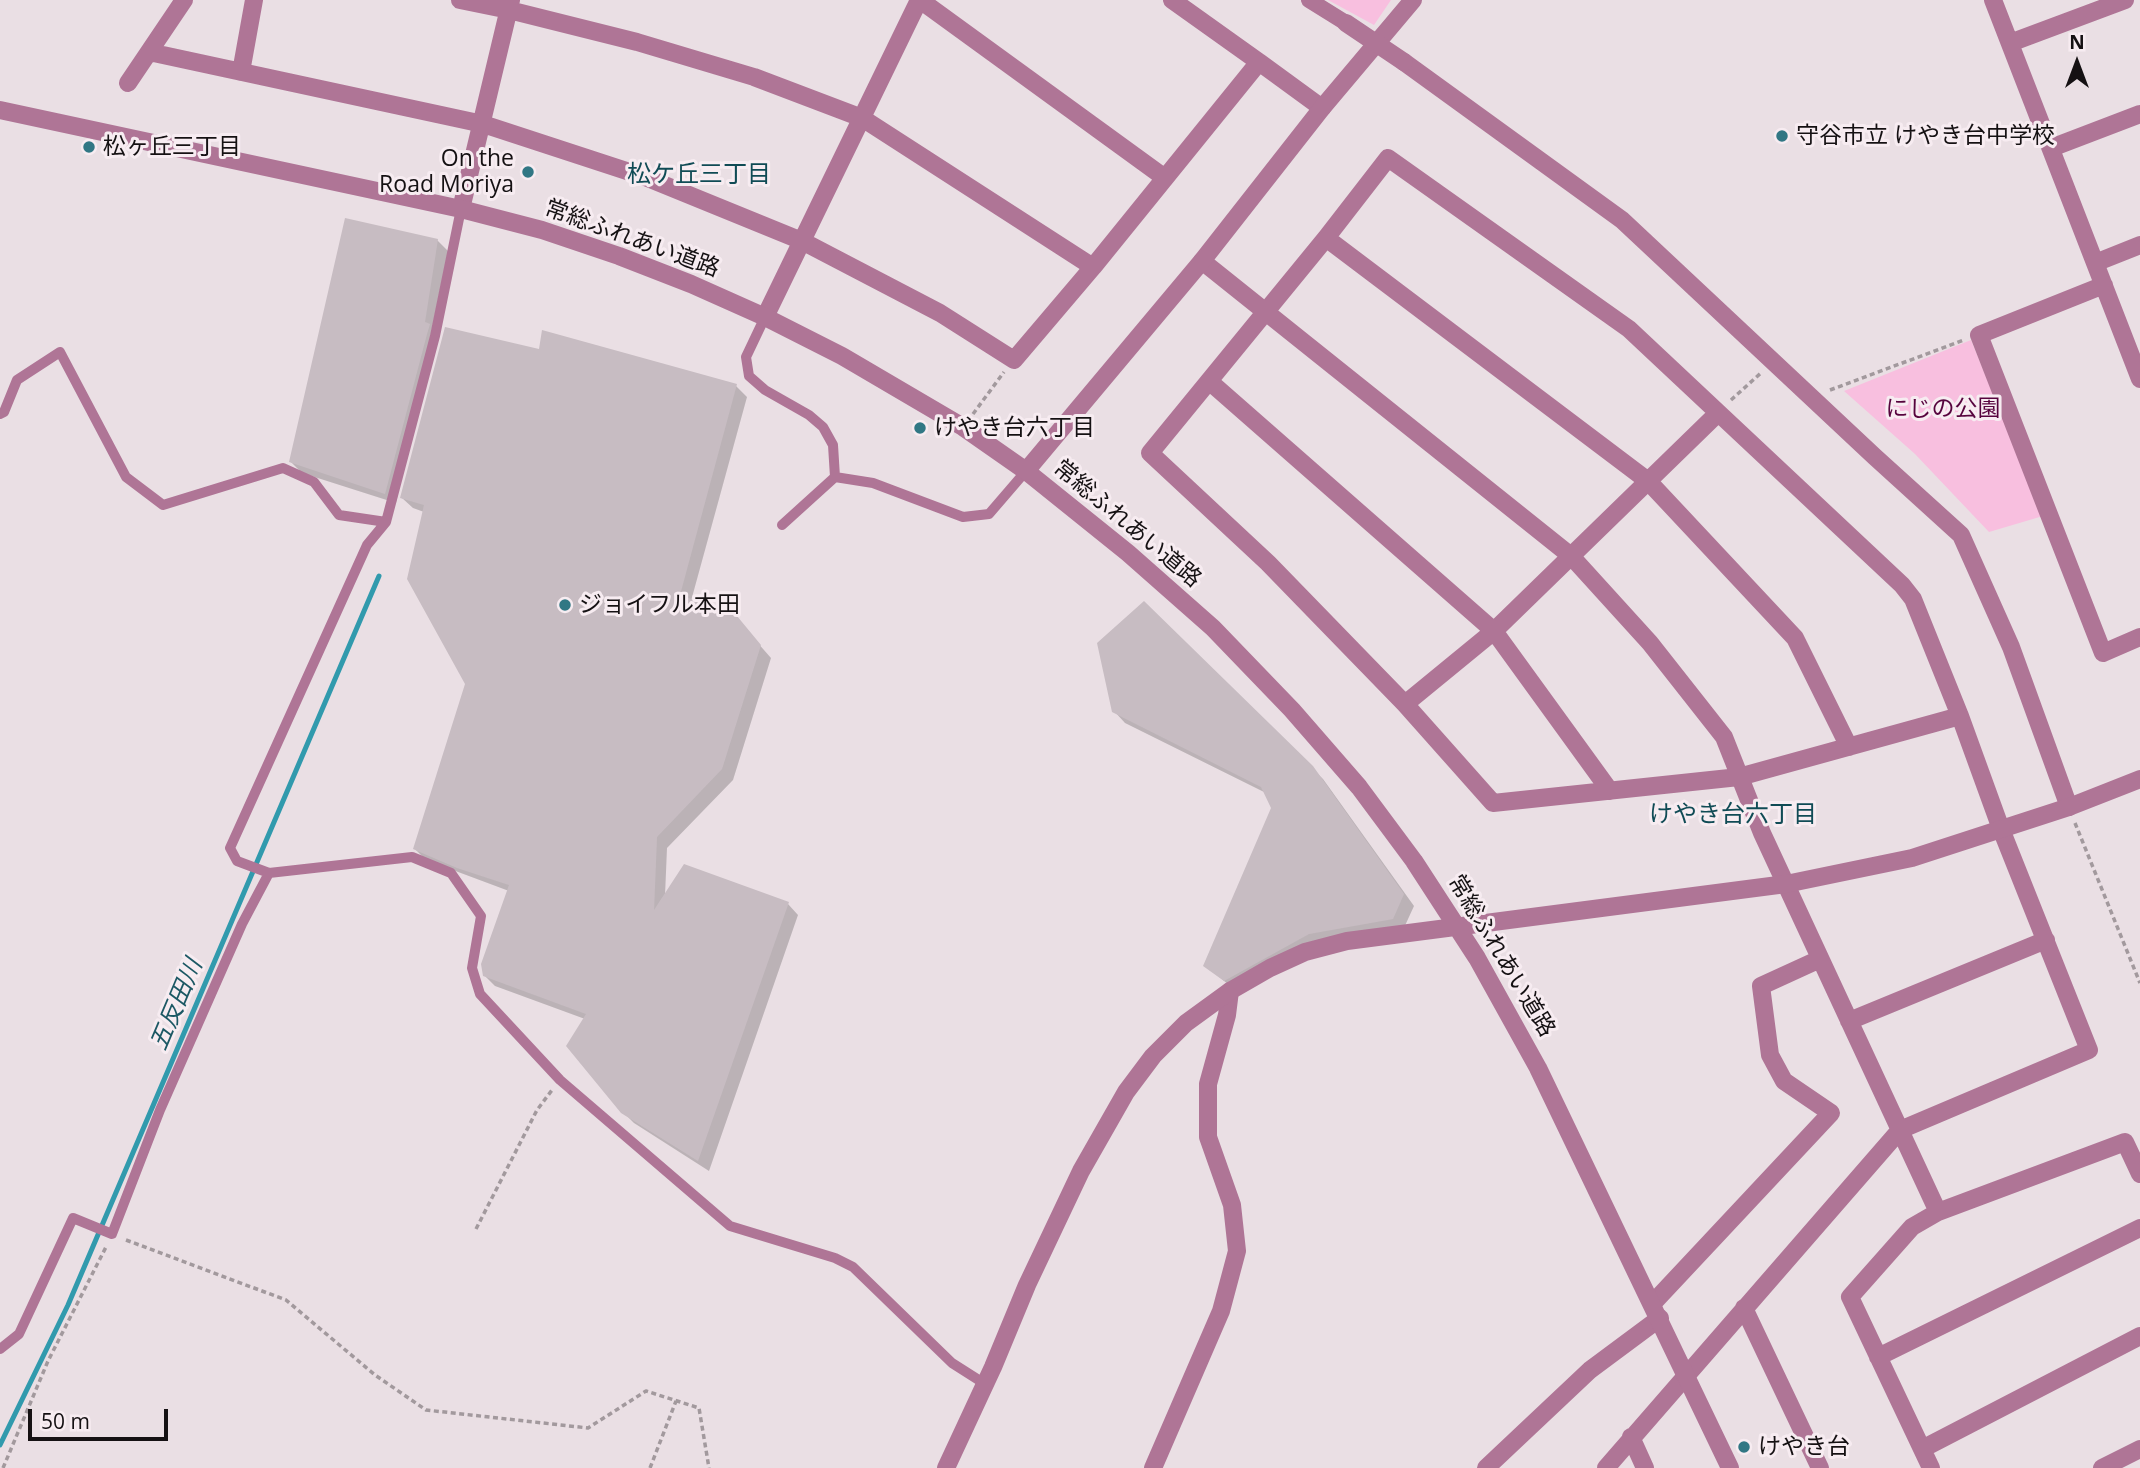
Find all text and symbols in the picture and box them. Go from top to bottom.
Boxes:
north arrow [2042,28,2112,98]
text: N [2069,29,2085,55]
place label: 守谷市立 けやき台中学校 [1796,122,2055,150]
marker: 守谷市立 けやき台中学校 [1774,128,1790,144]
place label: 松ヶ丘三丁目 [103,133,241,161]
marker: 松ヶ丘三丁目 [81,139,97,155]
place label: On the Road Moriya [379,145,514,199]
district label: 松ケ丘三丁目 [627,161,771,189]
marker: On the Road Moriya [520,164,536,180]
street label: 常総ふれあい道路 [541,195,723,283]
park label: にじの公園 [1886,395,2000,423]
place label: けやき台六丁目 [934,414,1095,442]
marker: けやき台六丁目 [912,420,928,436]
street label: 常総ふれあい道路 [1048,454,1206,594]
place label: ジョイフル本田 [579,591,740,619]
marker: ジョイフル本田 [557,597,573,613]
district label: けやき台六丁目 [1649,801,1817,829]
street label: 常総ふれあい道路 [1442,870,1560,1042]
water label: 五反田川 [145,955,209,1055]
scale bar [32,1394,172,1438]
text: 50 m [41,1407,90,1435]
place label: けやき台 [1758,1433,1850,1461]
marker: けやき台 [1736,1439,1752,1455]

